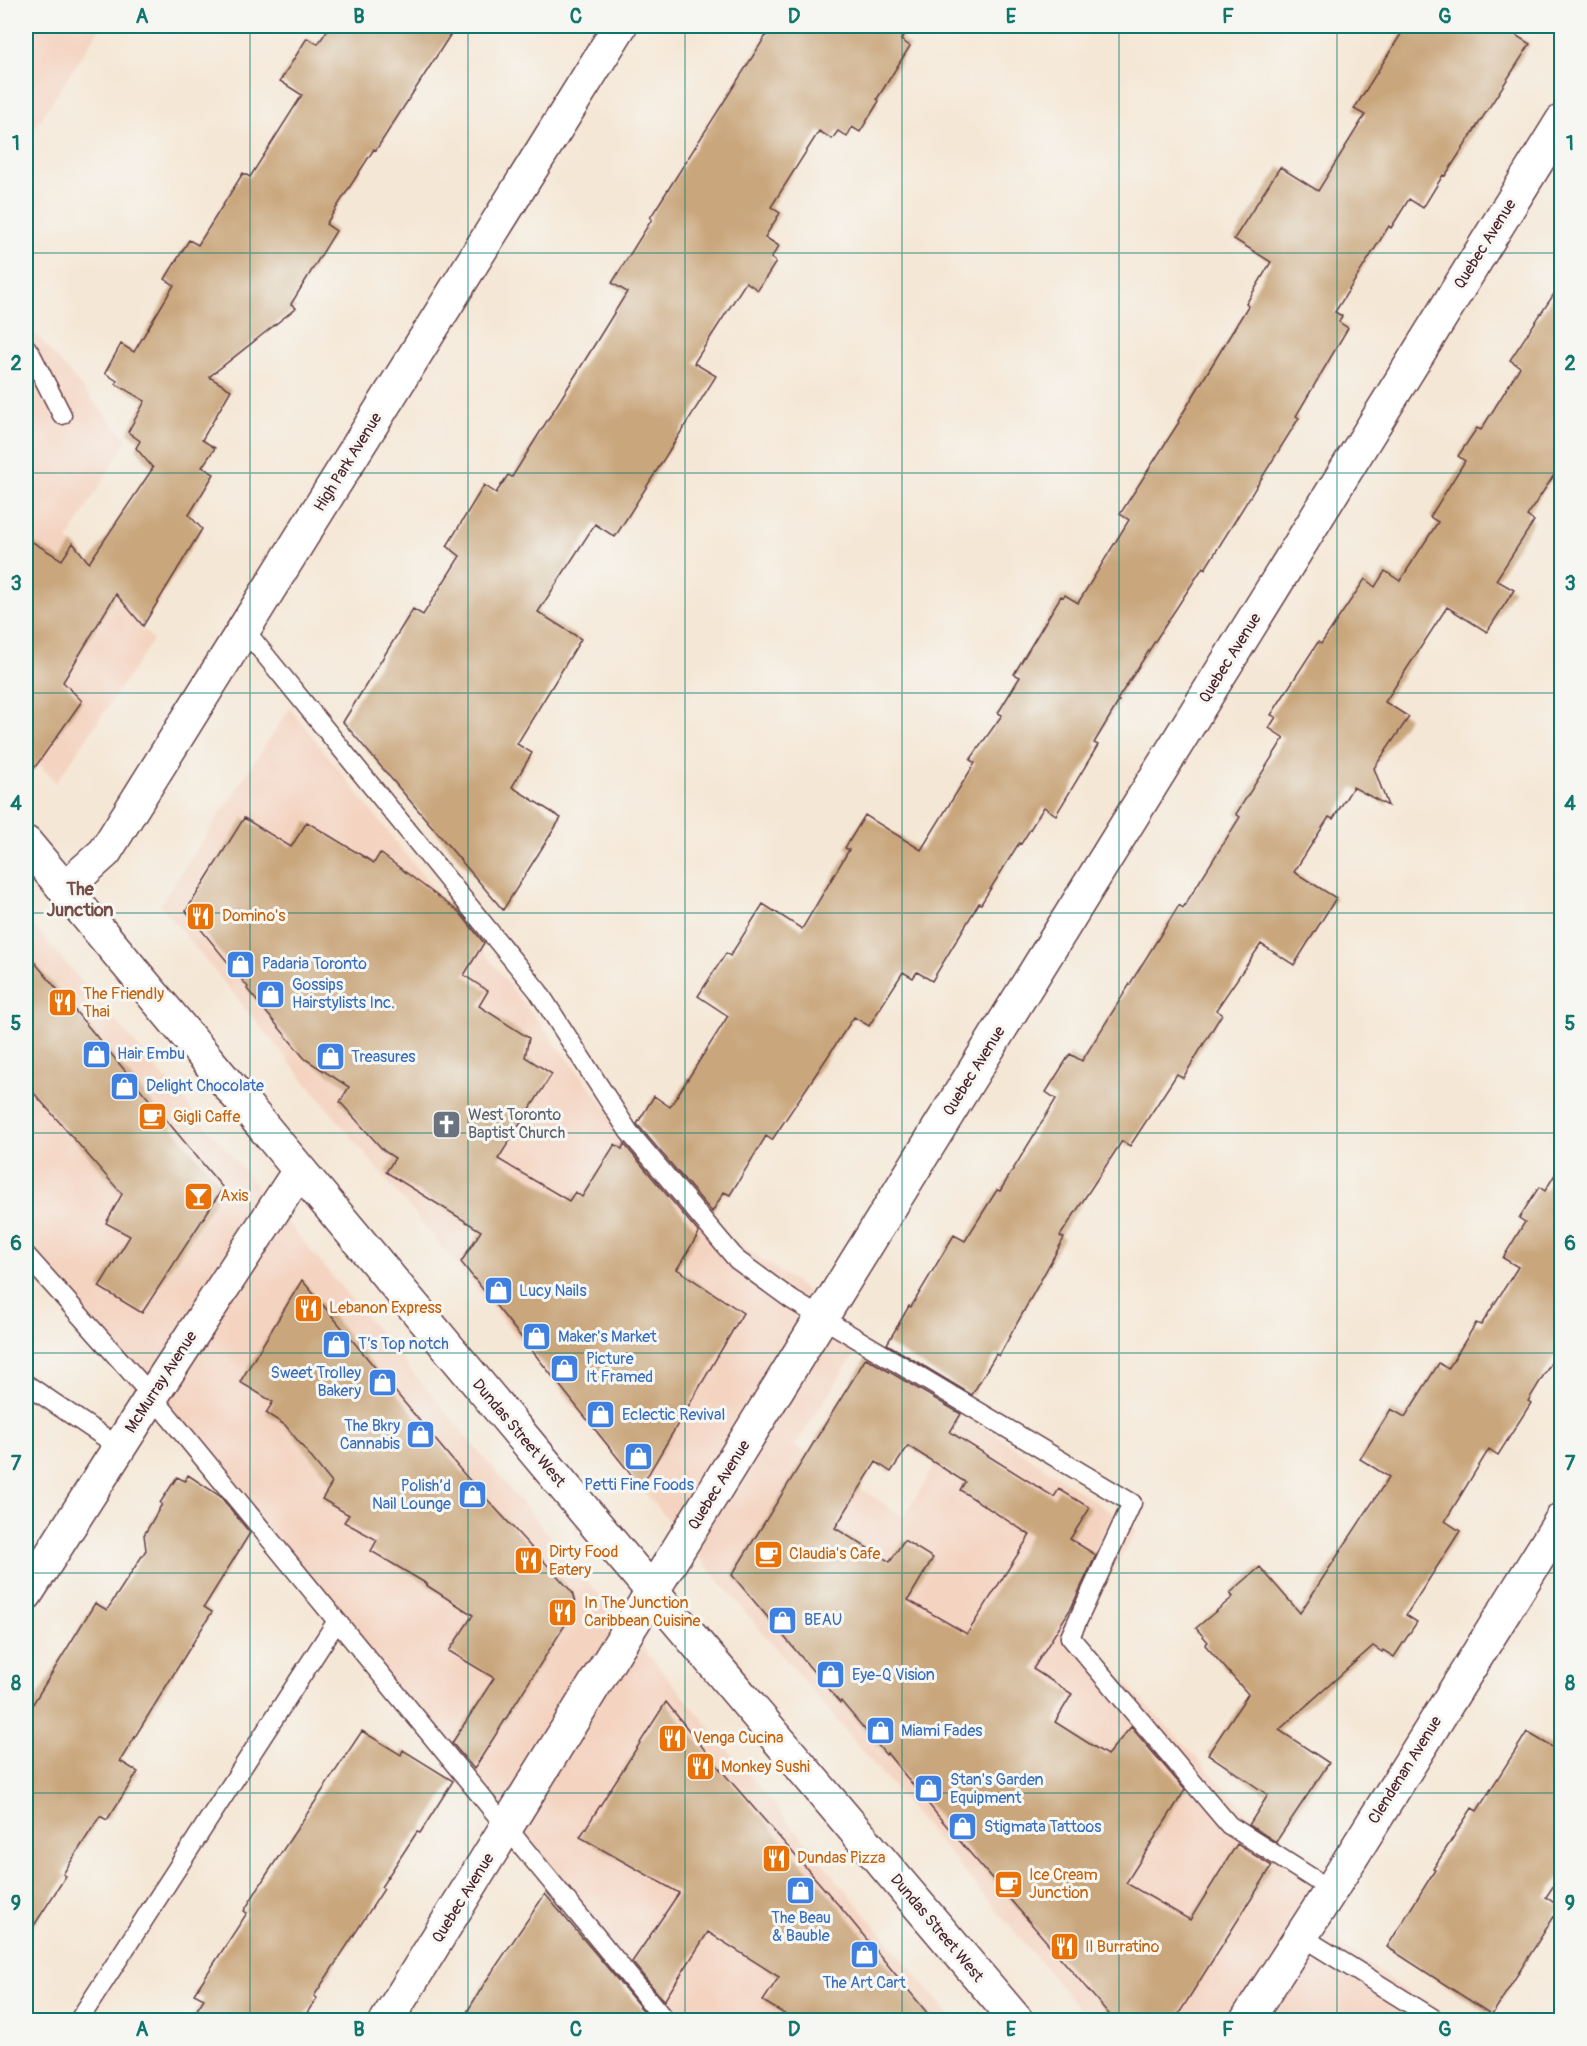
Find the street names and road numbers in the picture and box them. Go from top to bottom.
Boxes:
street label: Quebec Avenue [1449,195,1521,293]
street label: High Park Avenue [310,409,386,515]
street label: Quebec Avenue [1194,609,1266,707]
street label: Quebec Avenue [938,1022,1010,1120]
street label: McMurray Avenue [121,1327,201,1437]
street label: Dundas Street West [468,1375,570,1491]
street label: Quebec Avenue [683,1436,755,1534]
street label: Clendenan Avenue [1364,1712,1446,1828]
street label: Quebec Avenue [427,1849,499,1947]
street label: Dundas Street West [886,1870,988,1986]

